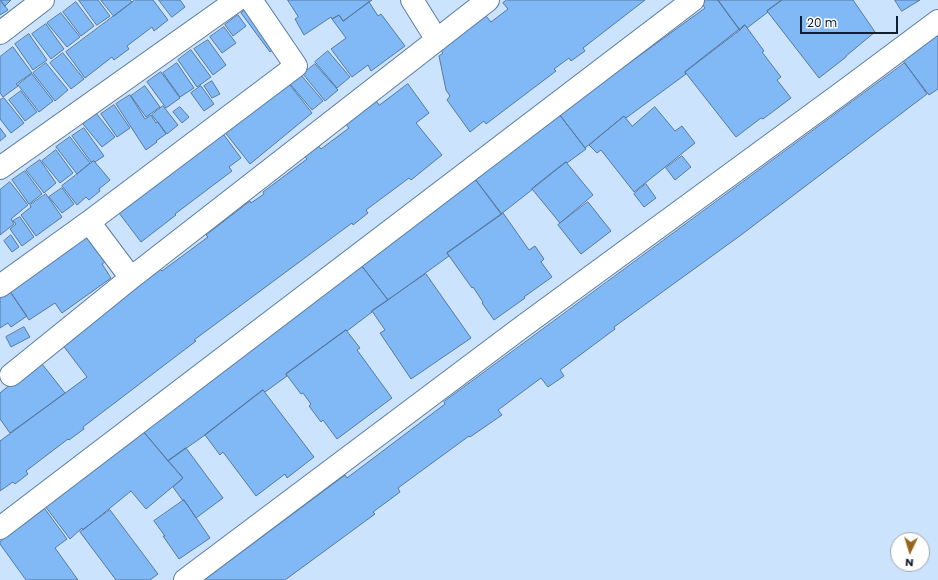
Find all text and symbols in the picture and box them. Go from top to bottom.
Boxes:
scale bar [802,8,900,34]
text: 20 m [807,14,837,31]
north arrow [890,532,930,572]
text: N [905,555,914,571]

